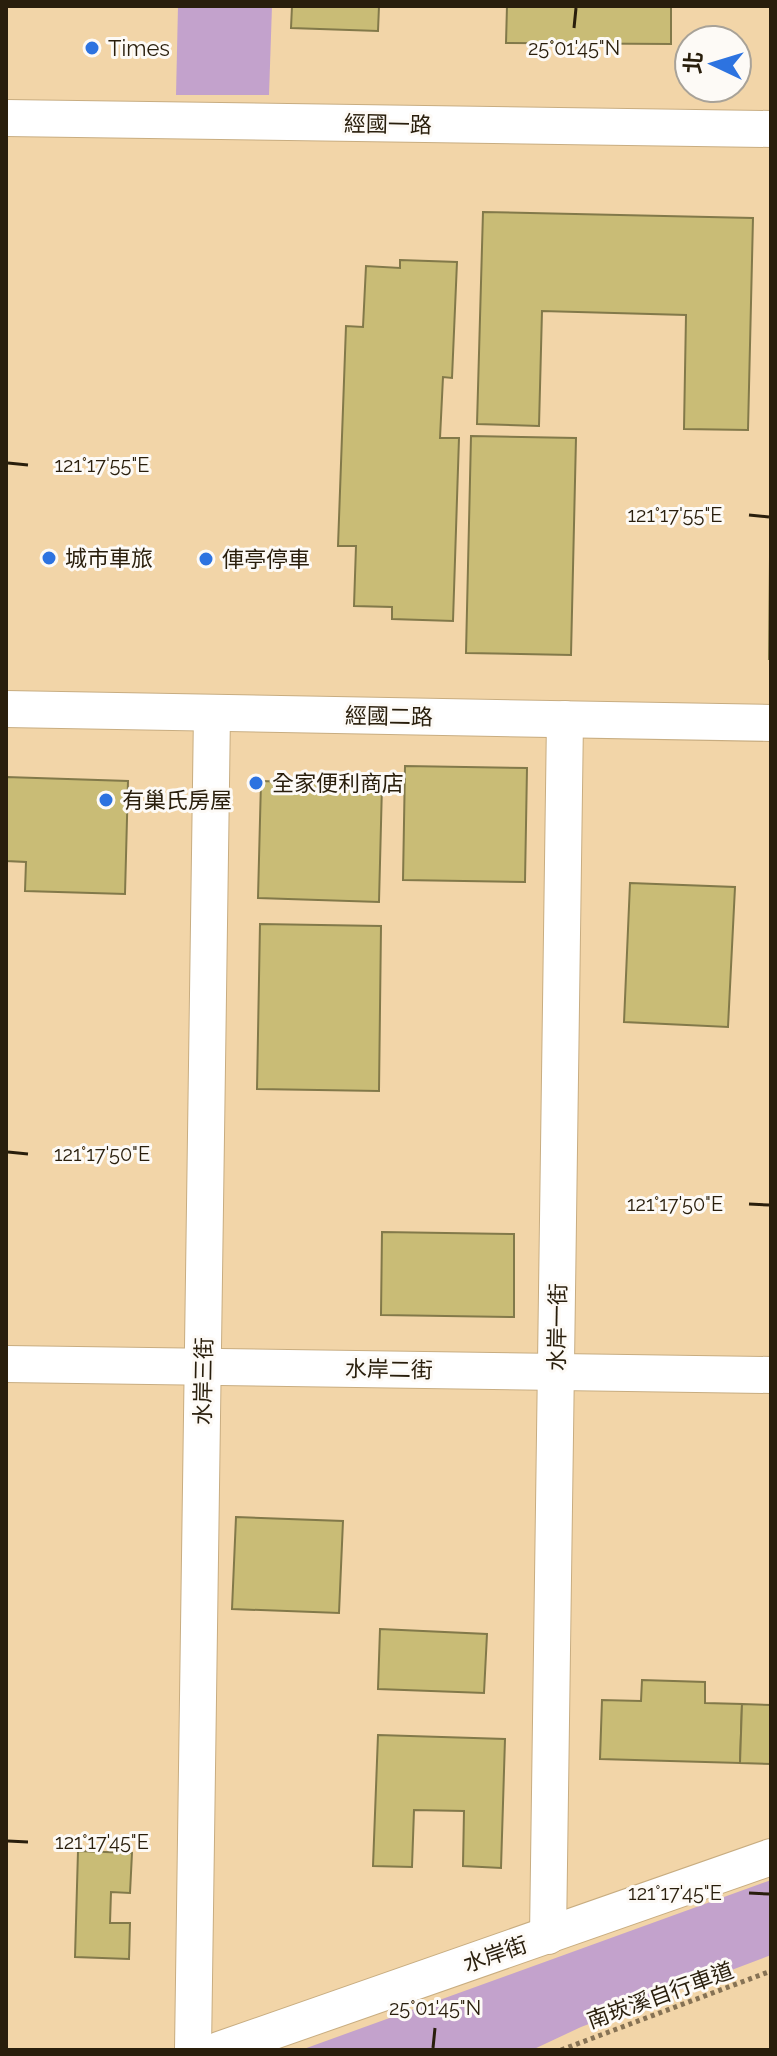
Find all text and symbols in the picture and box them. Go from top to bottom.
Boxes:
north arrow [673,24,753,104]
place label: Times [108,35,170,61]
text: 25°01'45"N [528,36,620,60]
marker: Times [83,39,101,57]
text: 北 [679,51,707,74]
street label: 經國一路 [344,110,432,138]
text: 121°17'55"E [55,453,149,477]
text: 121°17'55"E [628,503,722,527]
place label: 城市車旅 [65,545,153,571]
place label: 俥亭停車 [222,546,310,572]
marker: 城市車旅 [40,549,58,567]
marker: 俥亭停車 [197,550,215,568]
street label: 經國二路 [345,702,433,730]
place label: 全家便利商店 [272,770,404,796]
marker: 全家便利商店 [247,774,265,792]
place label: 有巢氏房屋 [122,787,232,813]
marker: 有巢氏房屋 [97,791,115,809]
text: 121°17'50"E [54,1142,150,1166]
text: 121°17'50"E [627,1192,723,1216]
street label: 水岸一街 [543,1283,571,1371]
street label: 水岸三街 [189,1337,217,1425]
street label: 水岸二街 [345,1355,433,1383]
text: 121°17'45"E [55,1830,149,1854]
text: 121°17'45"E [628,1881,722,1905]
street label: 水岸街 [460,1931,530,1977]
street label: 南崁溪自行車道 [583,1956,737,2034]
text: 25°01'45"N [389,1996,481,2020]

